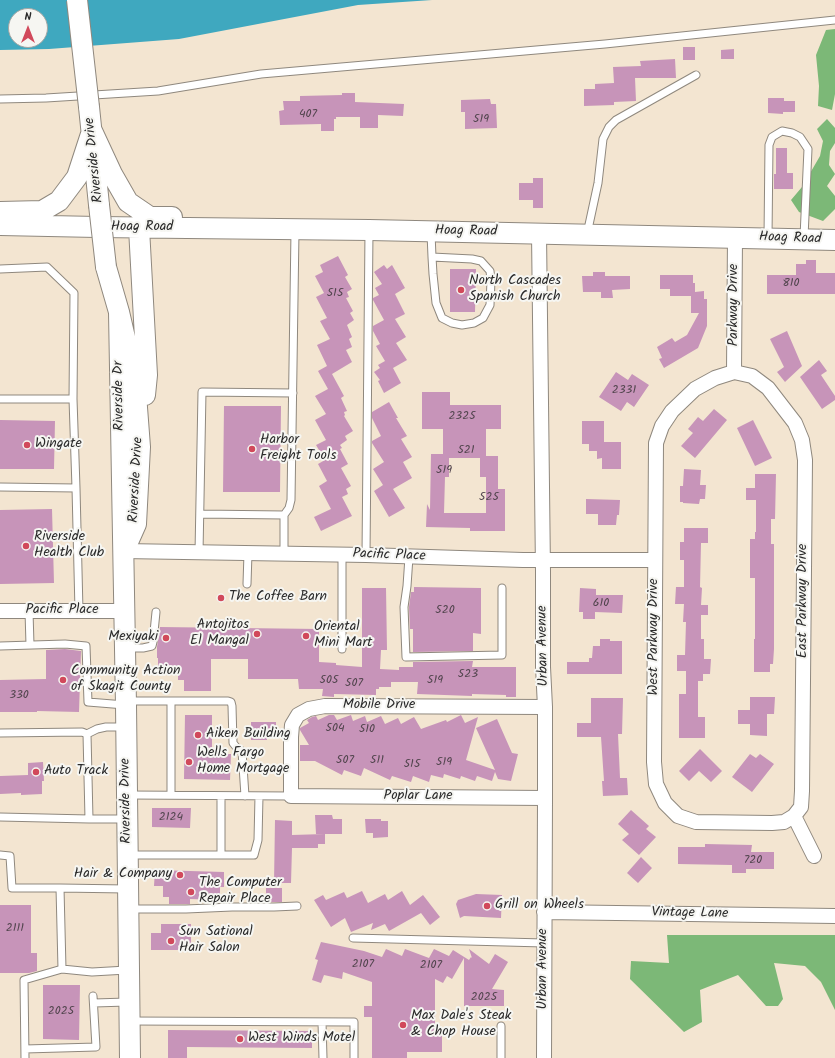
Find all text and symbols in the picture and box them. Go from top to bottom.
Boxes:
north arrow [8,8,48,48]
text: N [25,8,31,26]
house number: 407 [299,108,317,122]
house number: 519 [473,113,489,127]
street label: Riverside Drive [82,116,108,204]
street label: Hoag Road [111,220,173,236]
street label: Hoag Road [435,223,497,241]
street label: Hoag Road [758,230,822,248]
street label: Parkway Drive [727,264,743,346]
place label: North Cascades Spanish Church [469,274,561,306]
house number: 810 [783,277,799,291]
marker: North Cascades Spanish Church [456,285,466,295]
house number: 515 [327,287,343,301]
street label: Riverside Dr [111,361,129,431]
house number: 2331 [612,384,636,398]
house number: 2325 [448,410,476,424]
place label: Harbor Freight Tools [260,433,336,466]
place label: Wingate [35,437,82,453]
street label: Riverside Drive [126,437,148,523]
marker: Wingate [22,440,32,450]
marker: Harbor Freight Tools [247,444,257,454]
house number: 521 [457,444,475,458]
house number: 519 [436,464,452,478]
house number: 525 [479,491,499,505]
place label: Riverside Health Club [34,530,104,562]
marker: Riverside Health Club [21,541,31,551]
street label: East Parkway Drive [796,544,812,658]
street label: Pacific Place [352,546,426,566]
street label: West Parkway Drive [647,579,663,695]
place label: The Coffee Barn [229,590,327,606]
marker: The Coffee Barn [216,593,226,603]
house number: 610 [593,597,609,611]
street label: Pacific Place [25,603,99,619]
house number: 520 [435,604,455,618]
street label: Urban Avenue [535,605,553,687]
place label: Antojitos El Mangal [190,618,249,650]
place label: Oriental Mini Mart [314,620,372,652]
marker: Antojitos El Mangal [252,629,262,639]
place label: Mexiyaki [108,630,158,646]
marker: Oriental Mini Mart [301,631,311,641]
marker: Mexiyaki [161,633,171,643]
place label: Community Action of Skagit County [71,664,180,696]
house number: 523 [458,668,478,682]
house number: 505 [320,674,338,688]
house number: 519 [427,674,443,688]
marker: Community Action of Skagit County [58,675,68,685]
house number: 507 [345,677,363,691]
house number: 330 [9,689,29,703]
street label: Mobile Drive [343,698,415,714]
house number: 504 [325,722,345,736]
house number: 510 [359,723,375,737]
place label: Aiken Building [206,727,291,743]
marker: Aiken Building [193,730,203,740]
place label: Wells Fargo Home Mortgage [197,746,289,778]
house number: 507 [336,754,354,768]
house number: 511 [370,754,384,768]
house number: 519 [436,756,452,770]
marker: Wells Fargo Home Mortgage [184,757,194,767]
street label: Riverside Drive [118,758,136,844]
house number: 515 [404,758,420,772]
place label: Auto Track [44,764,108,780]
marker: Auto Track [31,767,41,777]
street label: Poplar Lane [384,789,452,805]
house number: 2124 [159,811,183,825]
house number: 720 [744,854,762,868]
place label: Hair & Company [74,867,172,883]
marker: Hair & Company [175,870,185,880]
place label: The Computer Repair Place [199,876,282,908]
marker: The Computer Repair Place [186,887,196,897]
place label: Grill on Wheels [495,898,584,914]
marker: Grill on Wheels [482,901,492,911]
street label: Vintage Lane [651,905,729,923]
house number: 2111 [6,922,24,936]
place label: Sun Sational Hair Salon [179,925,253,958]
street label: Urban Avenue [536,928,552,1010]
marker: Sun Sational Hair Salon [166,936,176,946]
house number: 2107 [352,958,374,972]
house number: 2107 [420,959,442,973]
house number: 2025 [471,991,497,1005]
house number: 2025 [48,1005,74,1019]
place label: Max Dale's Steak & Chop House [411,1009,511,1042]
marker: Max Dale's Steak & Chop House [398,1020,408,1030]
place label: West Winds Motel [248,1031,355,1047]
marker: West Winds Motel [235,1034,245,1044]

